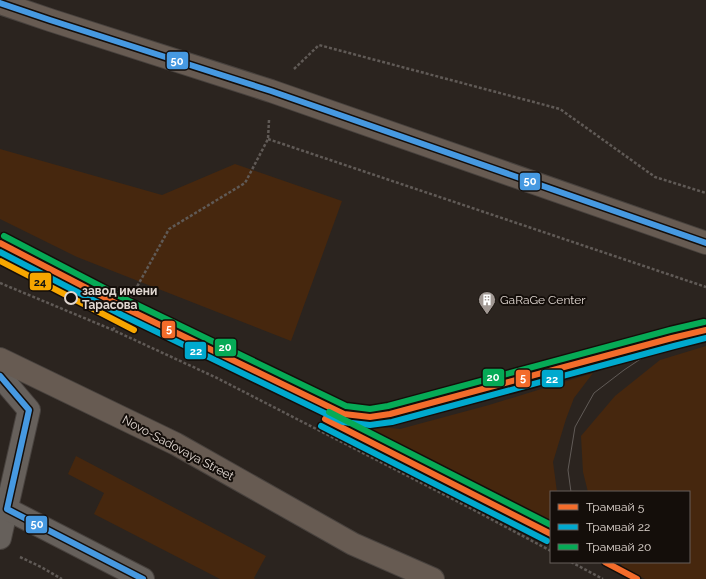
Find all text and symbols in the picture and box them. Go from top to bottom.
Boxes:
line badge: 50 [166,51,189,70]
text: 50 [171,55,184,68]
line badge: 50 [519,172,541,191]
text: 50 [524,175,537,188]
line badge: 24 [29,272,52,291]
text: 24 [34,276,46,289]
place label: завод имени Тарасова [82,284,157,312]
building icon: GaRaGe Center [477,290,497,315]
marker: завод имени Тарасова [64,291,78,305]
place label: GaRaGe Center [500,293,586,307]
line badge: 5 [161,320,176,339]
text: 5 [166,323,172,336]
line badge: 20 [214,338,237,357]
line badge: 22 [184,341,207,360]
text: 20 [219,341,232,354]
text: 22 [190,345,202,358]
line badge: 20 [482,368,505,387]
line badge: 5 [515,369,531,388]
line badge: 22 [541,369,564,388]
text: 20 [487,371,500,384]
text: 5 [520,372,526,385]
text: 22 [546,373,558,386]
street label: Novo-Sadovaya Street [120,413,236,483]
legend [550,491,690,563]
text: Трамвай 5 [586,500,645,514]
line badge: 50 [25,515,48,534]
text: 50 [31,518,44,531]
text: Трамвай 22 [586,520,650,534]
text: Трамвай 20 [586,540,651,554]

